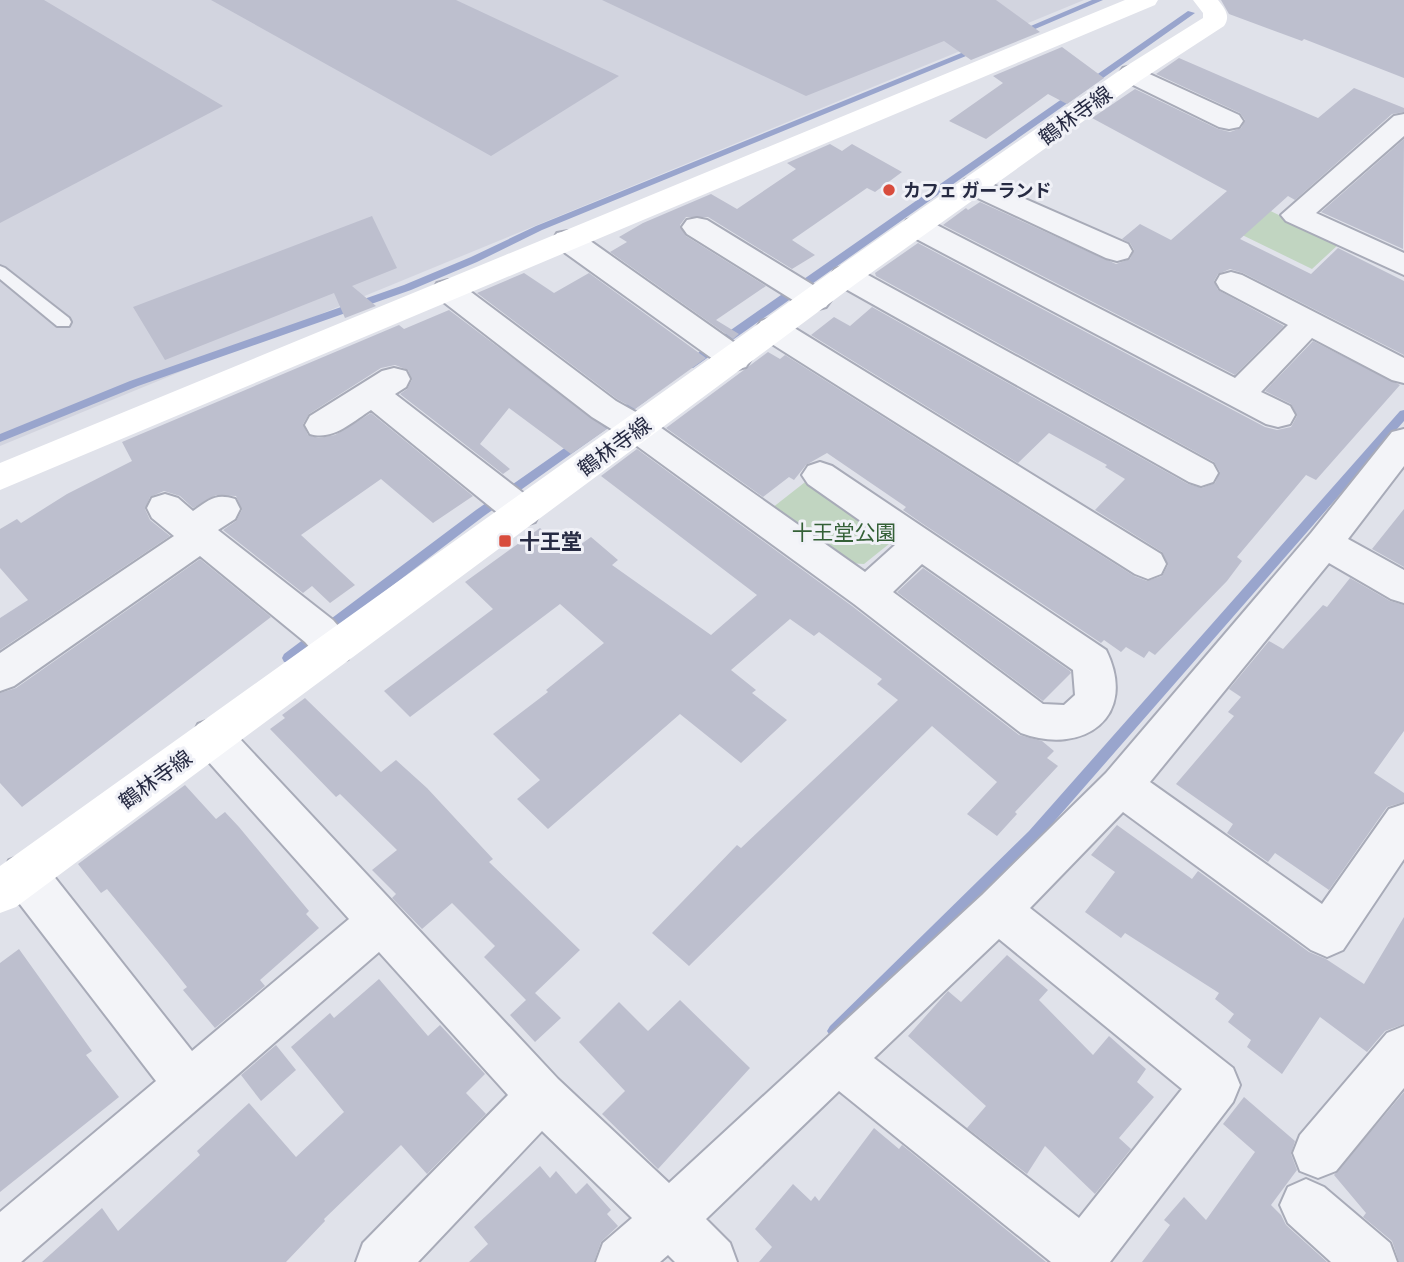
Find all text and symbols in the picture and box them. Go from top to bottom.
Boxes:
street label: 鶴林寺線 [1033,80,1117,150]
place label: カフェ ガーランド [903,179,1052,201]
marker: カフェ ガーランド [881,182,897,198]
street label: 鶴林寺線 [572,411,656,481]
park label: 十王堂公園 [792,519,897,545]
place label: 十王堂 [519,528,582,554]
marker: 十王堂 [497,533,513,549]
street label: 鶴林寺線 [113,744,197,814]

